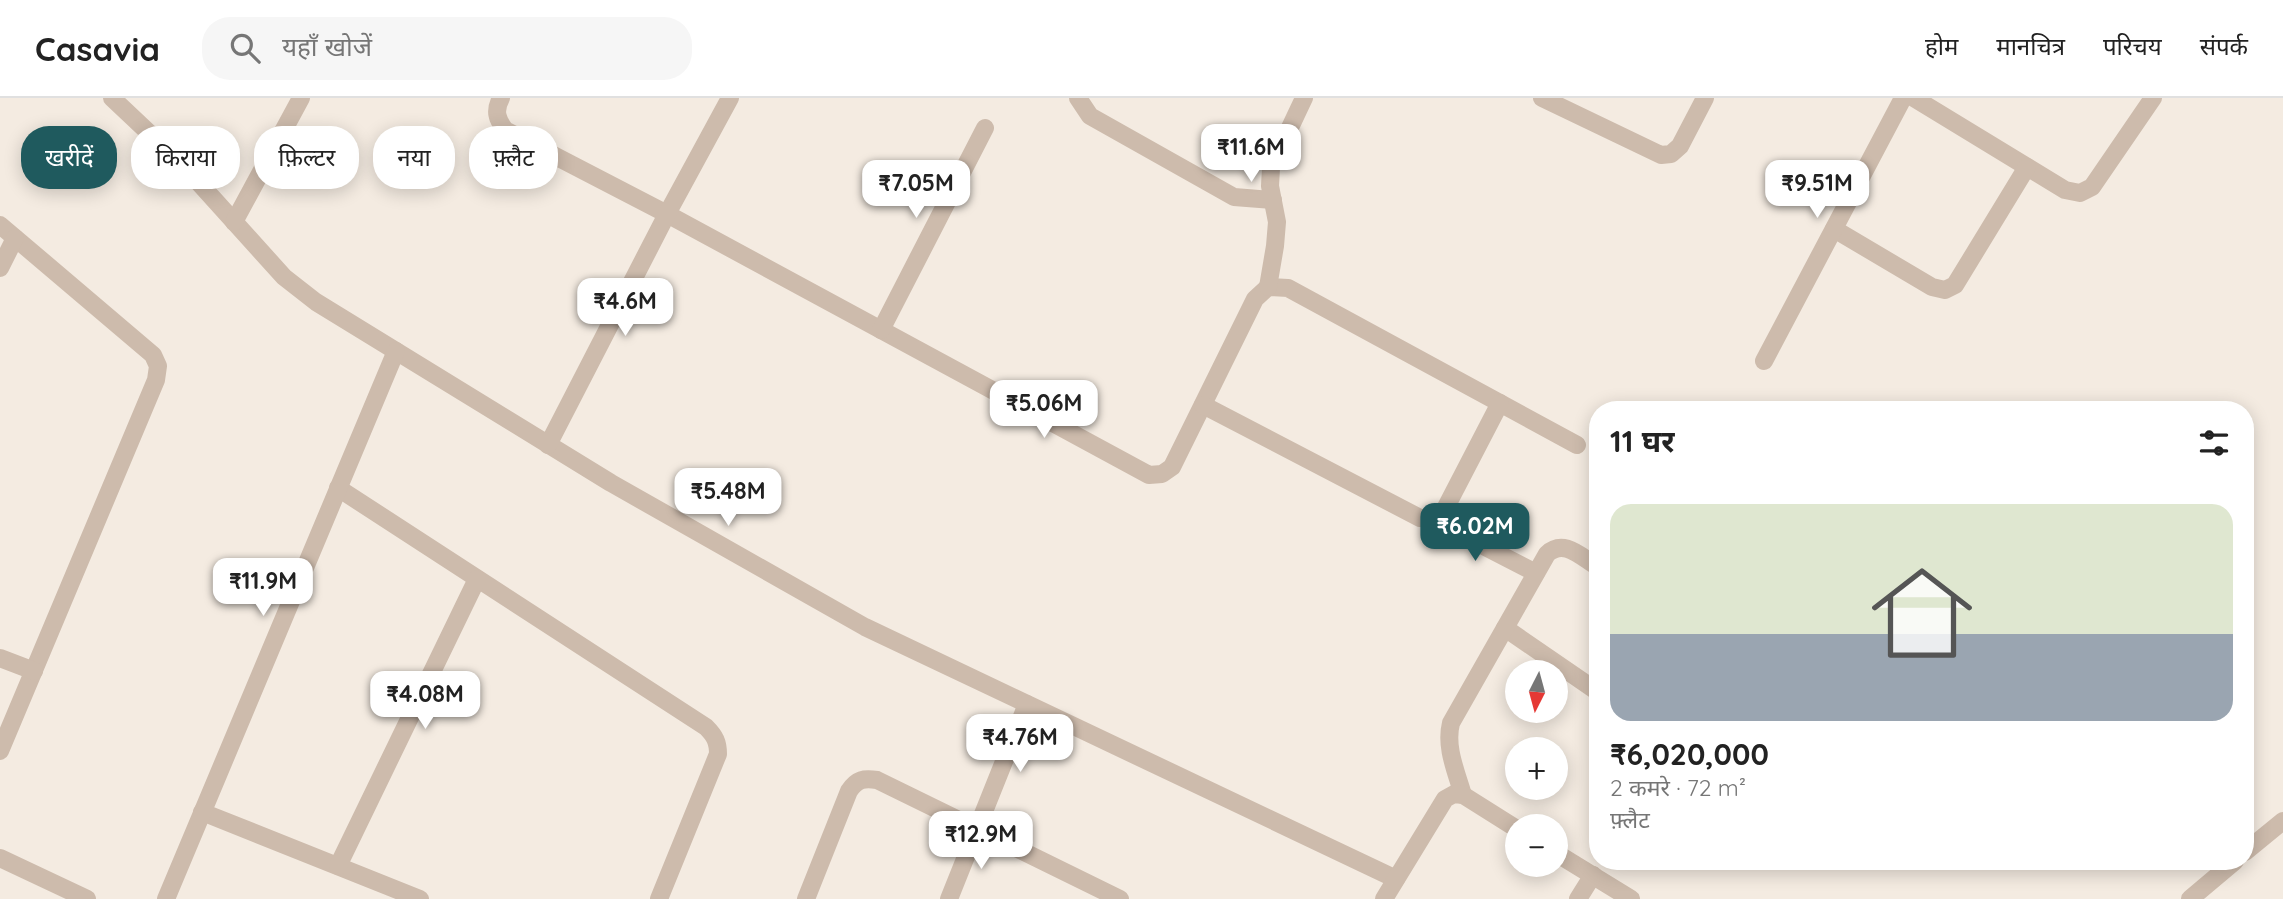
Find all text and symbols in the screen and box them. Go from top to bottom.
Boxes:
search box [202,17,692,80]
text: Casavia [35,28,160,69]
icon: search [226,29,264,67]
text: यहाँ खोजें [282,30,372,63]
text: होम [1925,31,1958,61]
text: मानचित्र [1996,31,2065,61]
text: परिचय [2103,31,2162,61]
text: संपर्क [2200,31,2248,61]
pin: ₹11.6M [1194,125,1308,184]
chip: खरीदें [21,126,117,189]
chip: किराया [131,126,240,189]
chip: फ़िल्टर [254,126,359,189]
chip: नया [373,126,455,189]
chip: फ़्लैट [469,126,558,189]
text: ₹11.6M [1217,132,1285,161]
pin: ₹7.05M [859,160,973,220]
pin: ₹9.51M [1760,160,1874,220]
text: ₹7.05M [878,168,954,197]
text: ₹9.51M [1781,168,1853,197]
pin: ₹4.6M [576,278,674,338]
text: ₹4.6M [593,286,657,315]
pin: ₹5.06M [987,380,1101,440]
text: ₹5.06M [1006,388,1082,417]
text: 11 घर [1610,422,1674,460]
icon: filters [2195,424,2233,462]
pin: ₹5.48M [671,468,785,528]
text: ₹5.48M [690,476,766,505]
pin: ₹6.02M [1418,504,1532,563]
text: ₹6.02M [1436,511,1514,540]
icon: home [1859,550,1985,676]
pin: ₹11.9M [206,559,320,618]
text: ₹11.9M [229,566,297,595]
north arrow [1505,660,1568,723]
map controls [1505,660,1568,877]
pin: ₹4.08M [368,672,482,731]
text: ₹4.08M [386,679,464,708]
pin: ₹4.76M [963,714,1077,774]
text: ₹4.76M [982,722,1058,751]
text: ₹6,020,000 [1610,735,1769,773]
button: + [1505,737,1568,800]
text: 2 कमरे · 72 m² [1610,773,1746,802]
text: फ़्लैट [1610,805,1650,834]
pin: ₹12.9M [924,812,1038,871]
button: − [1505,814,1568,877]
text: ₹12.9M [945,819,1017,848]

